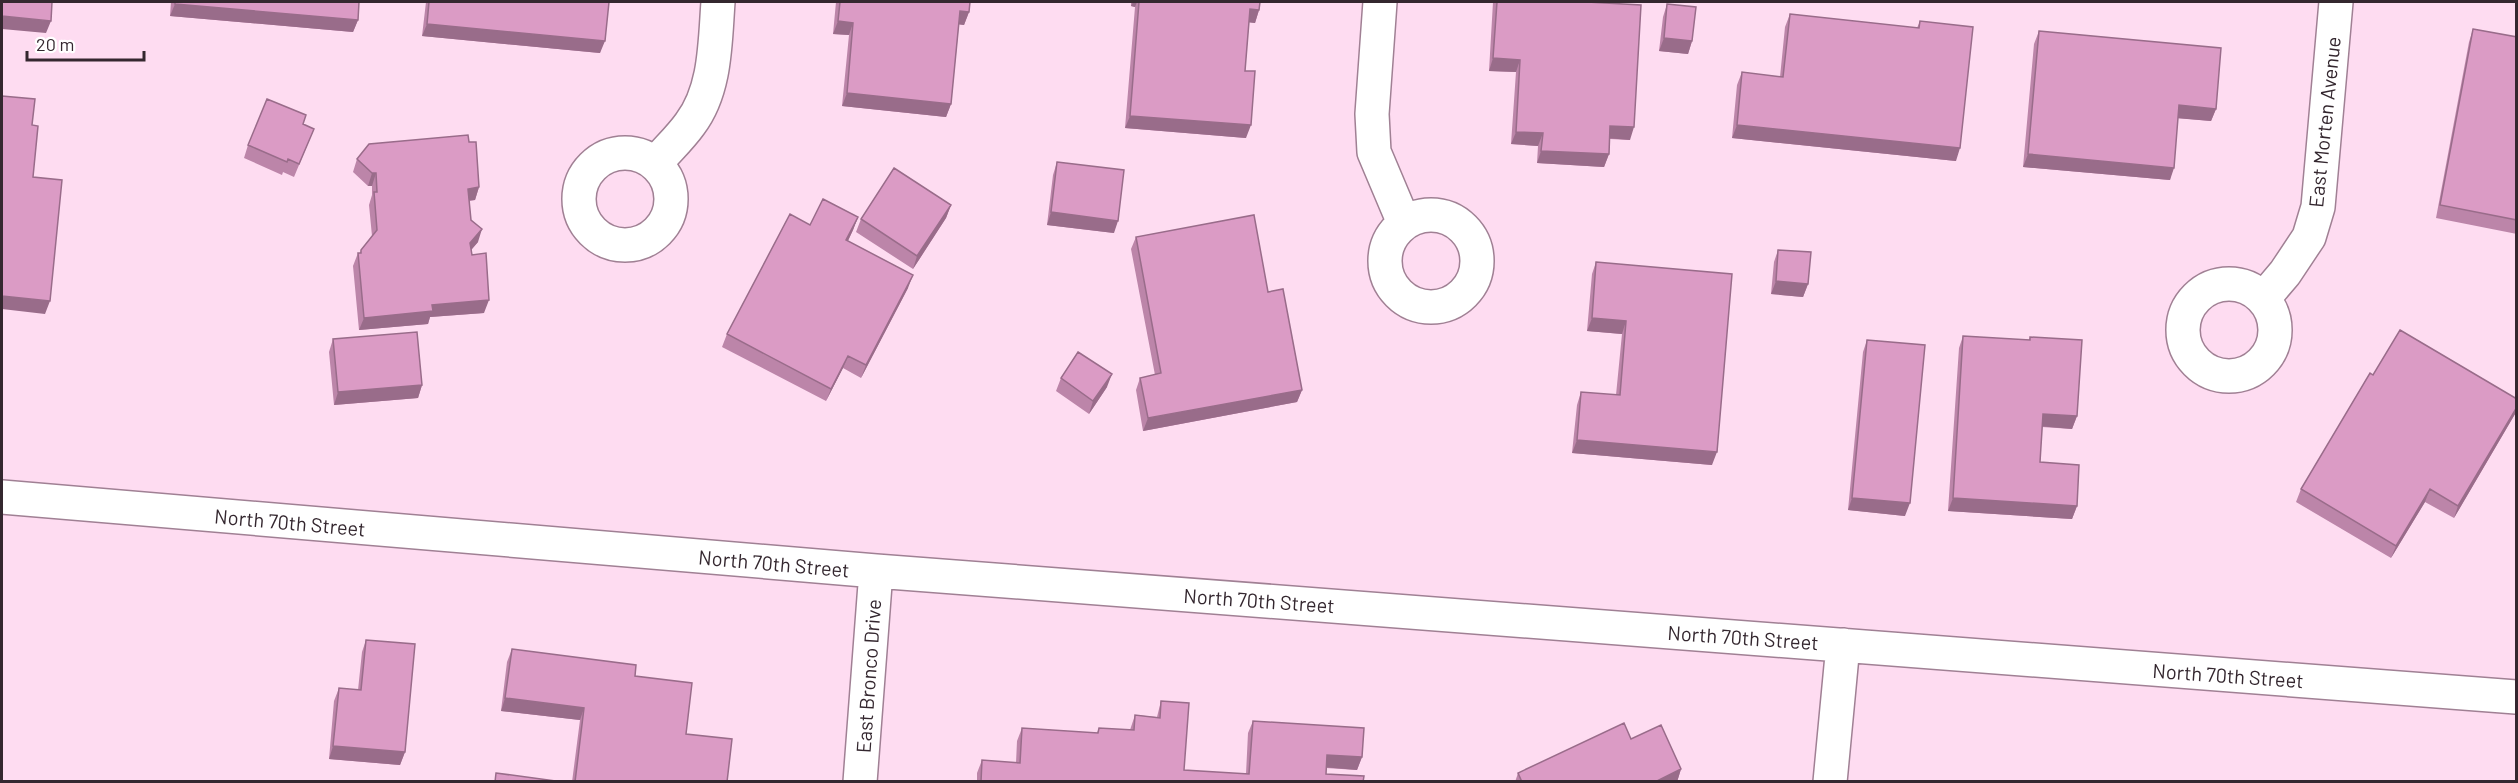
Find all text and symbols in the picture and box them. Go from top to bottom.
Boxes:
scale bar [27,24,144,62]
text: 20 m [36,33,74,55]
street label: East Morten Avenue [2303,35,2345,209]
street label: North 70th Street [214,503,366,541]
street label: North 70th Street [698,544,850,582]
street label: North 70th Street [1183,583,1335,617]
street label: East Bronco Drive [851,598,885,754]
street label: North 70th Street [1667,620,1819,654]
street label: North 70th Street [2152,658,2304,692]

